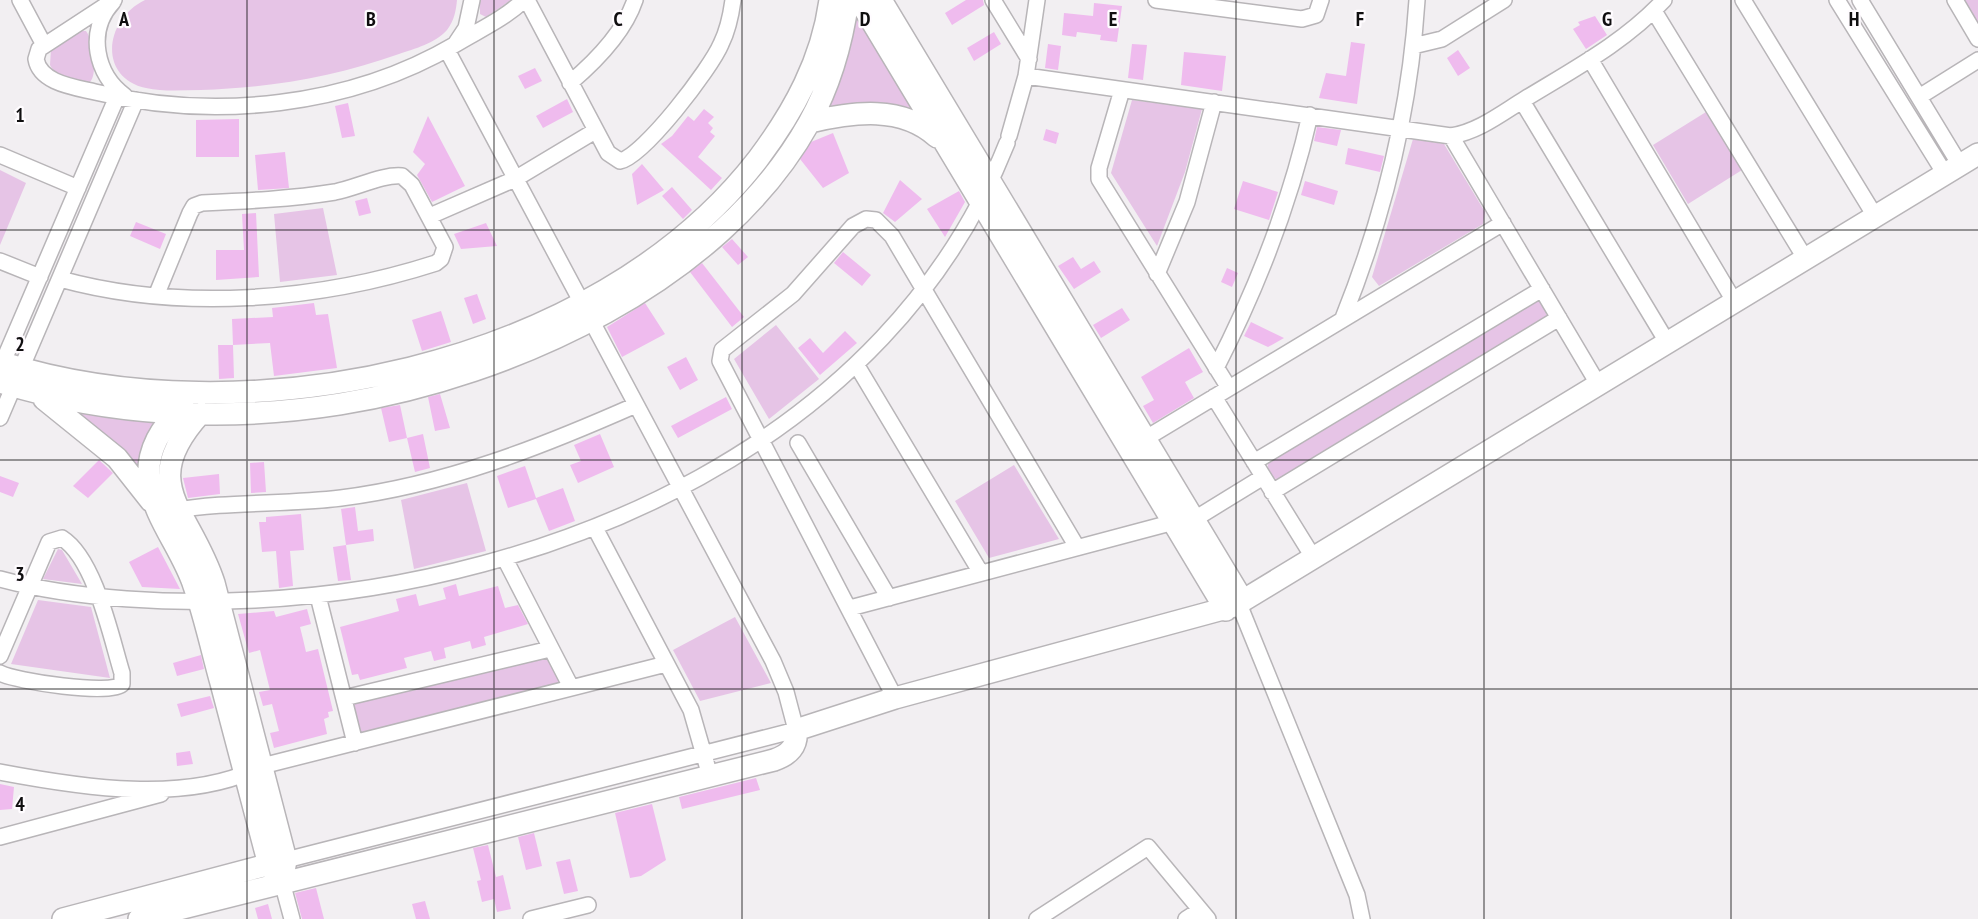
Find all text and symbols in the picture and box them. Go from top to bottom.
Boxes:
text: A [118,6,130,32]
text: B [366,6,376,32]
text: C [613,6,623,32]
text: D [860,6,871,32]
text: E [1109,6,1117,32]
text: F [1356,6,1364,32]
text: G [1602,6,1612,32]
text: H [1849,6,1859,32]
text: 1 [15,102,25,128]
text: 2 [15,331,25,357]
text: 3 [15,561,25,587]
text: 4 [15,791,25,817]

